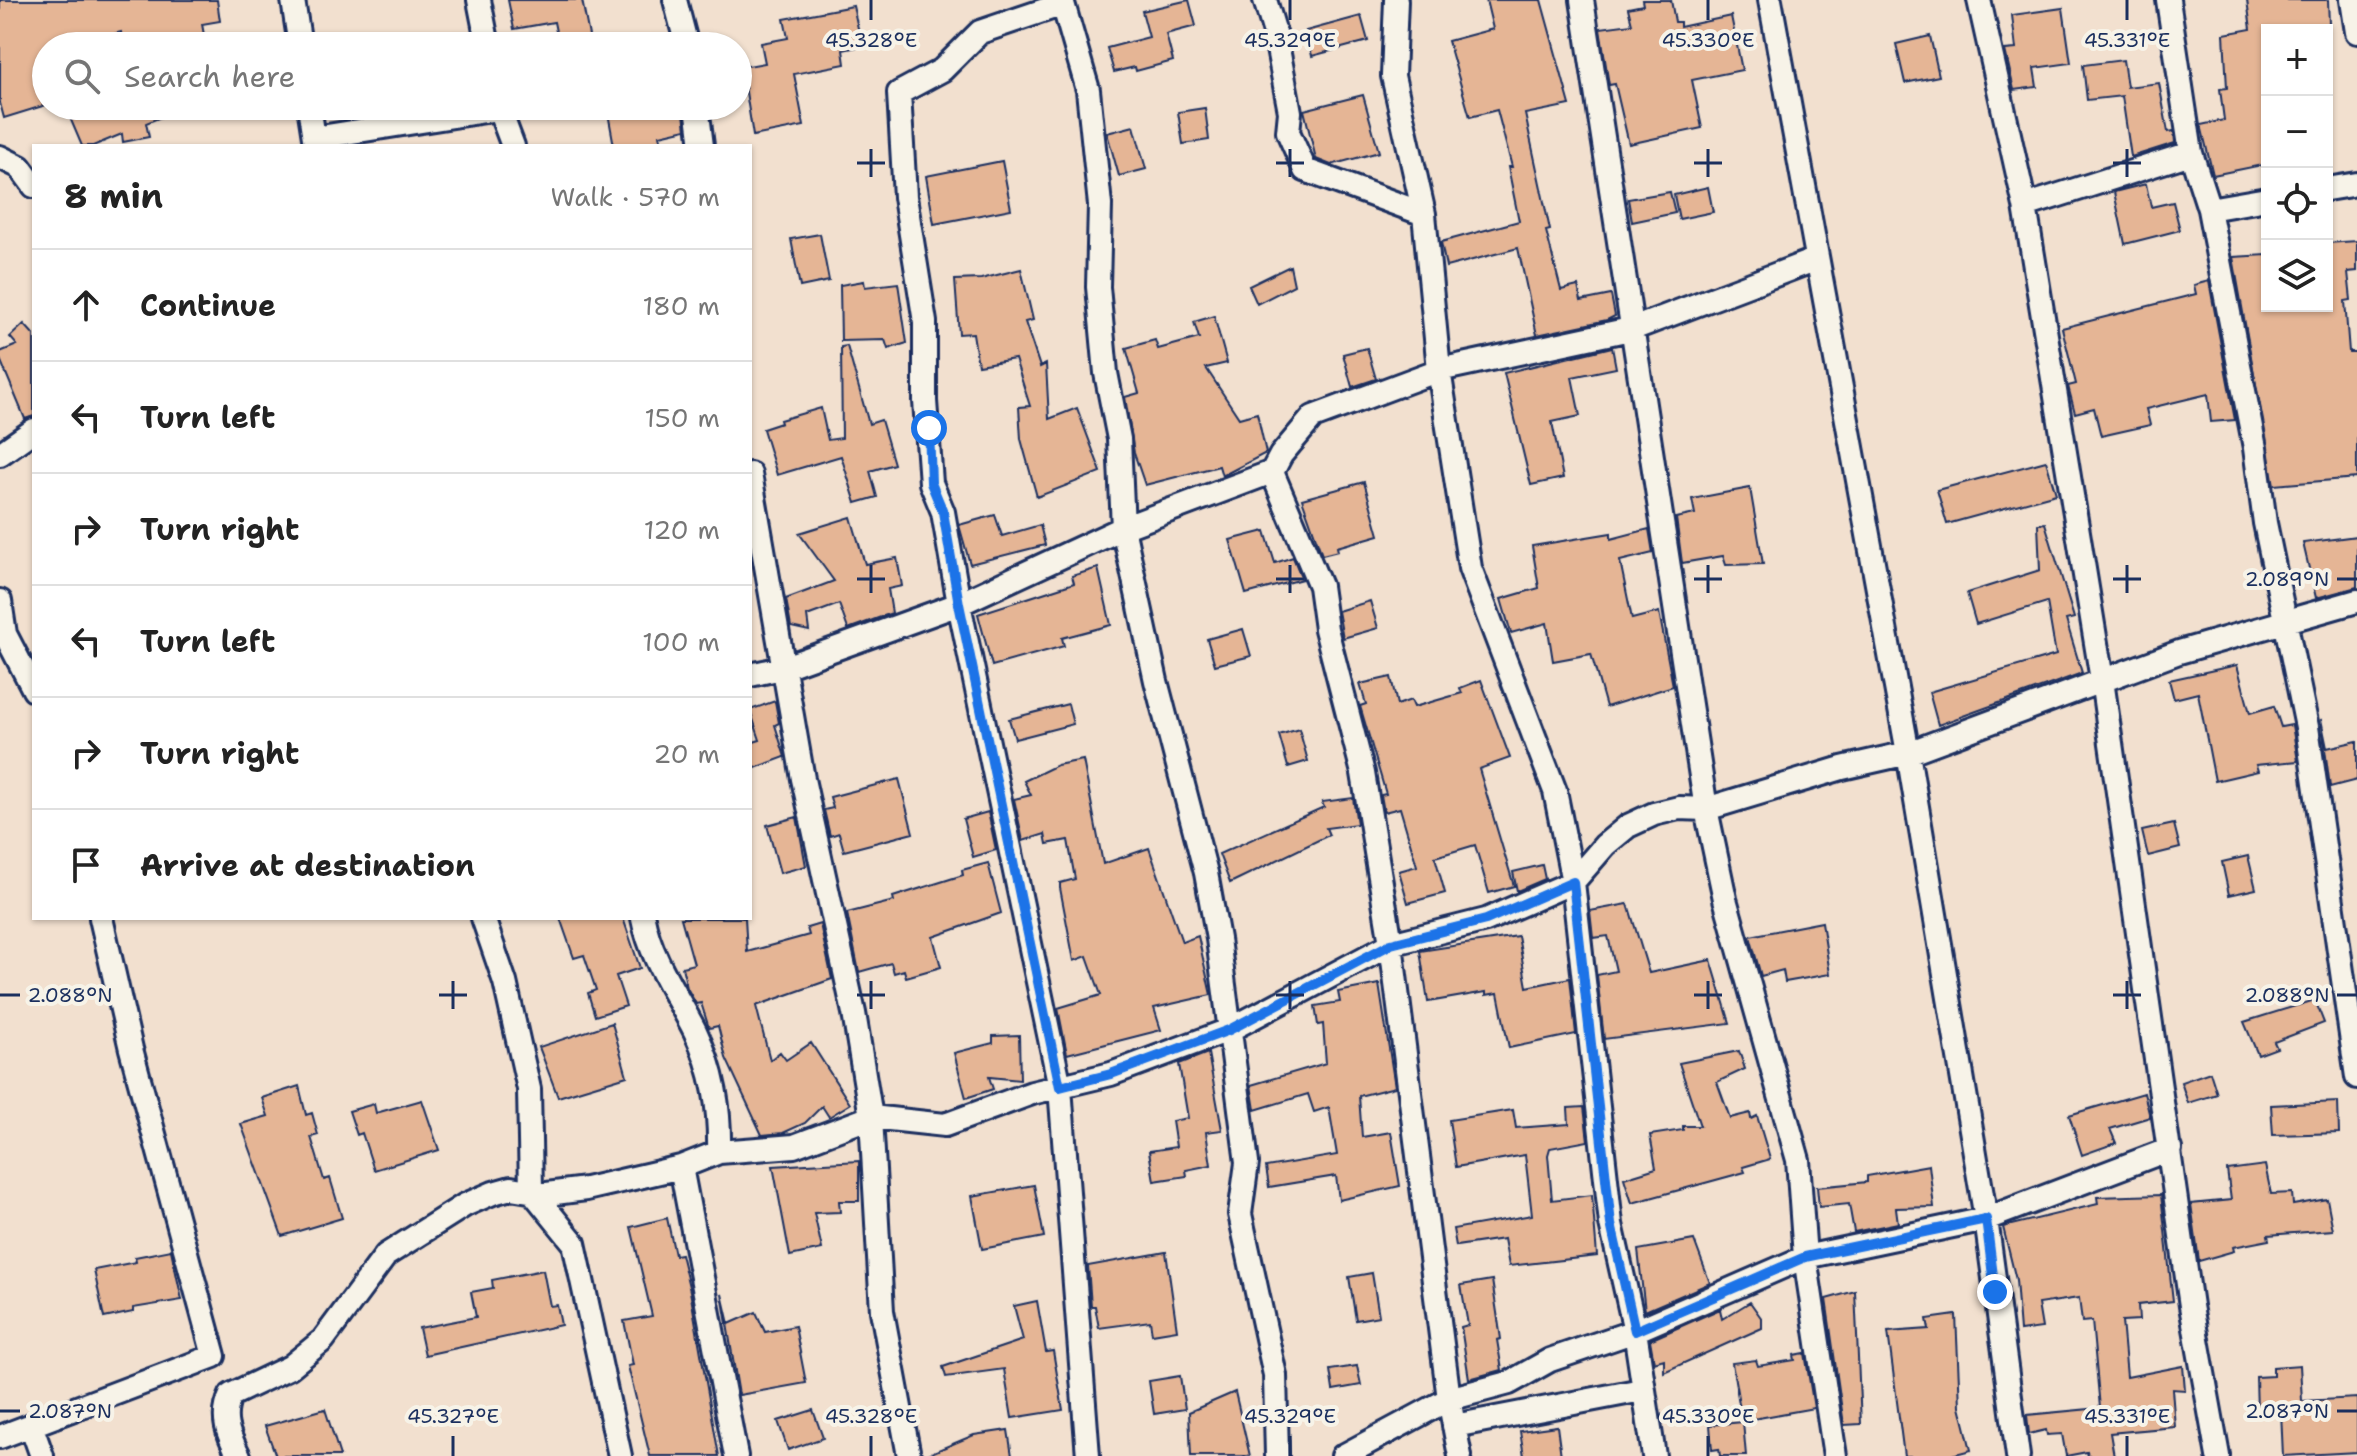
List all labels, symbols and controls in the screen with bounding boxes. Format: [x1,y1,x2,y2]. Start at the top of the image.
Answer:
map controls [2261,24,2333,312]
button: + [2261,24,2333,96]
text: 45.328°E [825,27,917,53]
text: 45.329°E [1244,27,1336,53]
text: 45.330°E [1661,27,1755,53]
text: 45.331°E [2084,27,2170,53]
search box [32,32,752,120]
icon: search [60,54,104,98]
text: Search here [124,56,295,97]
button: − [2261,96,2333,168]
button: locate [2261,168,2333,240]
text: 8 min [64,173,163,219]
text: Walk · 570 m [550,179,720,214]
button: layers [2261,240,2333,312]
icon: ahead [64,283,108,327]
text: Continue [140,285,276,326]
text: 180 m [642,288,720,323]
icon: left [64,395,108,439]
text: Turn left [140,397,275,438]
text: 150 m [644,400,720,435]
route start [911,410,947,446]
icon: right [64,507,108,551]
text: Turn right [140,509,299,550]
text: 120 m [644,512,720,547]
text: 2.089°N [2245,566,2329,592]
icon: left [64,619,108,663]
text: Turn left [140,621,275,662]
text: 100 m [642,624,720,659]
icon: right [64,731,108,775]
text: Turn right [140,733,299,774]
text: 20 m [653,736,720,771]
icon: arrive [64,843,108,887]
text: Arrive at destination [140,845,475,886]
text: 2.088°N [28,982,112,1008]
text: 2.088°N [2245,982,2329,1008]
route end [1977,1274,2013,1310]
text: 2.087°N [28,1398,112,1424]
text: 2.087°N [2245,1398,2329,1424]
text: 45.327°E [407,1403,499,1429]
text: 45.328°E [825,1403,917,1429]
text: 45.329°E [1244,1403,1336,1429]
text: 45.330°E [1661,1403,1755,1429]
text: 45.331°E [2084,1403,2170,1429]

